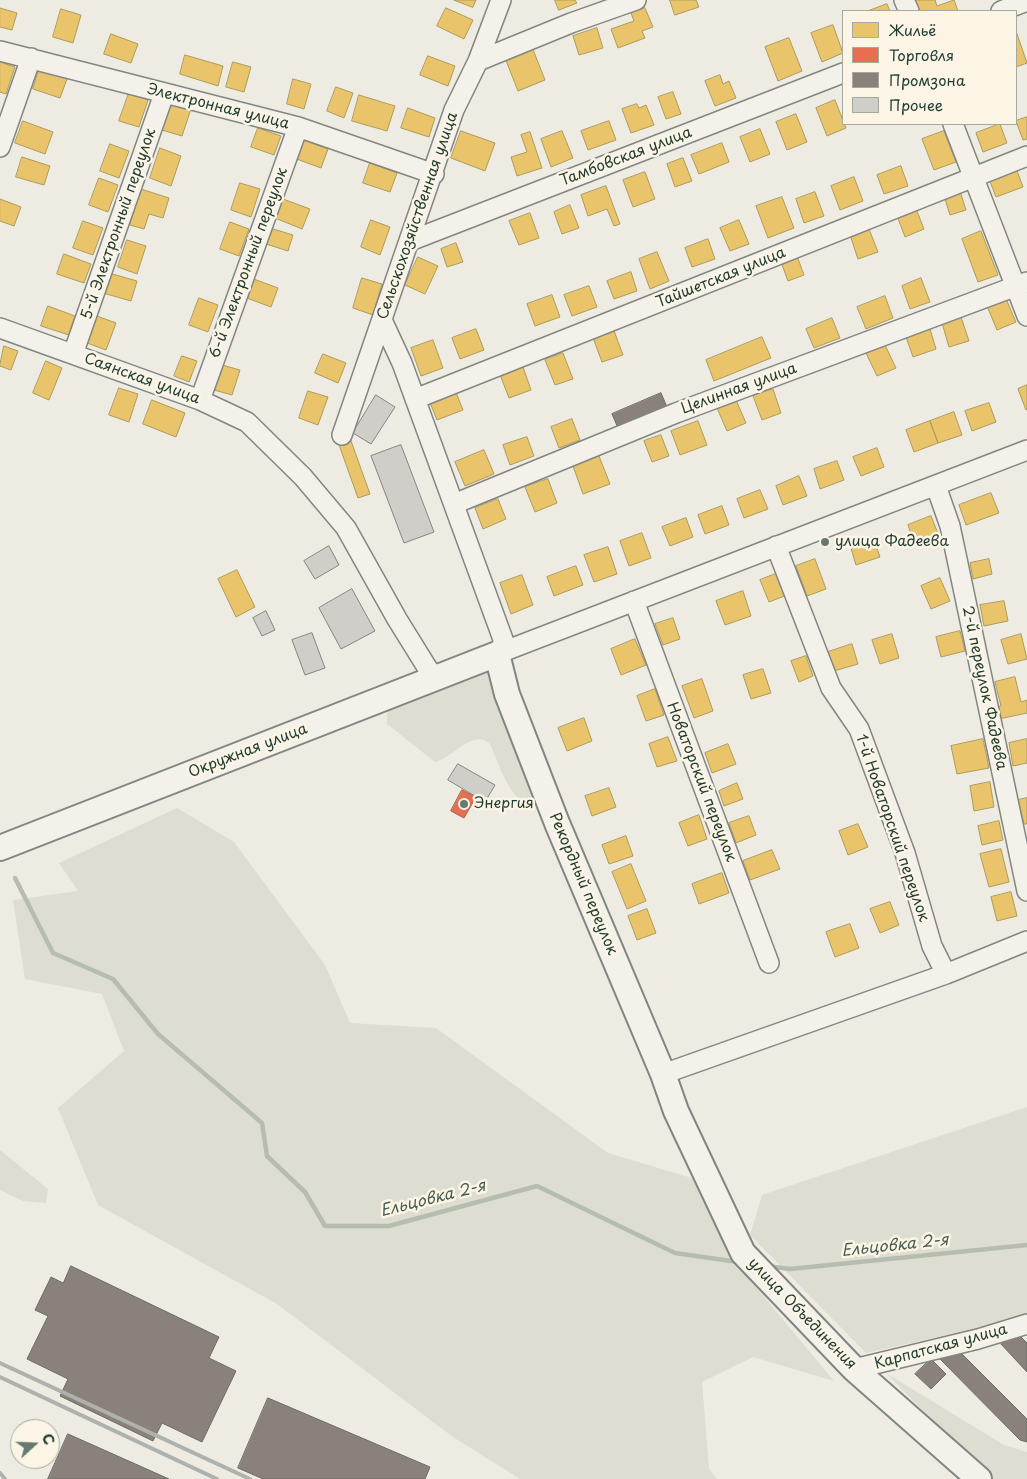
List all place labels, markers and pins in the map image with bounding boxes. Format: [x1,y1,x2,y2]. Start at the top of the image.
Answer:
place label: улица Фадеева [835,533,949,551]
marker: улица Фадеева [819,536,831,548]
place label: Энергия [474,795,534,813]
marker: Энергия [458,798,470,810]

